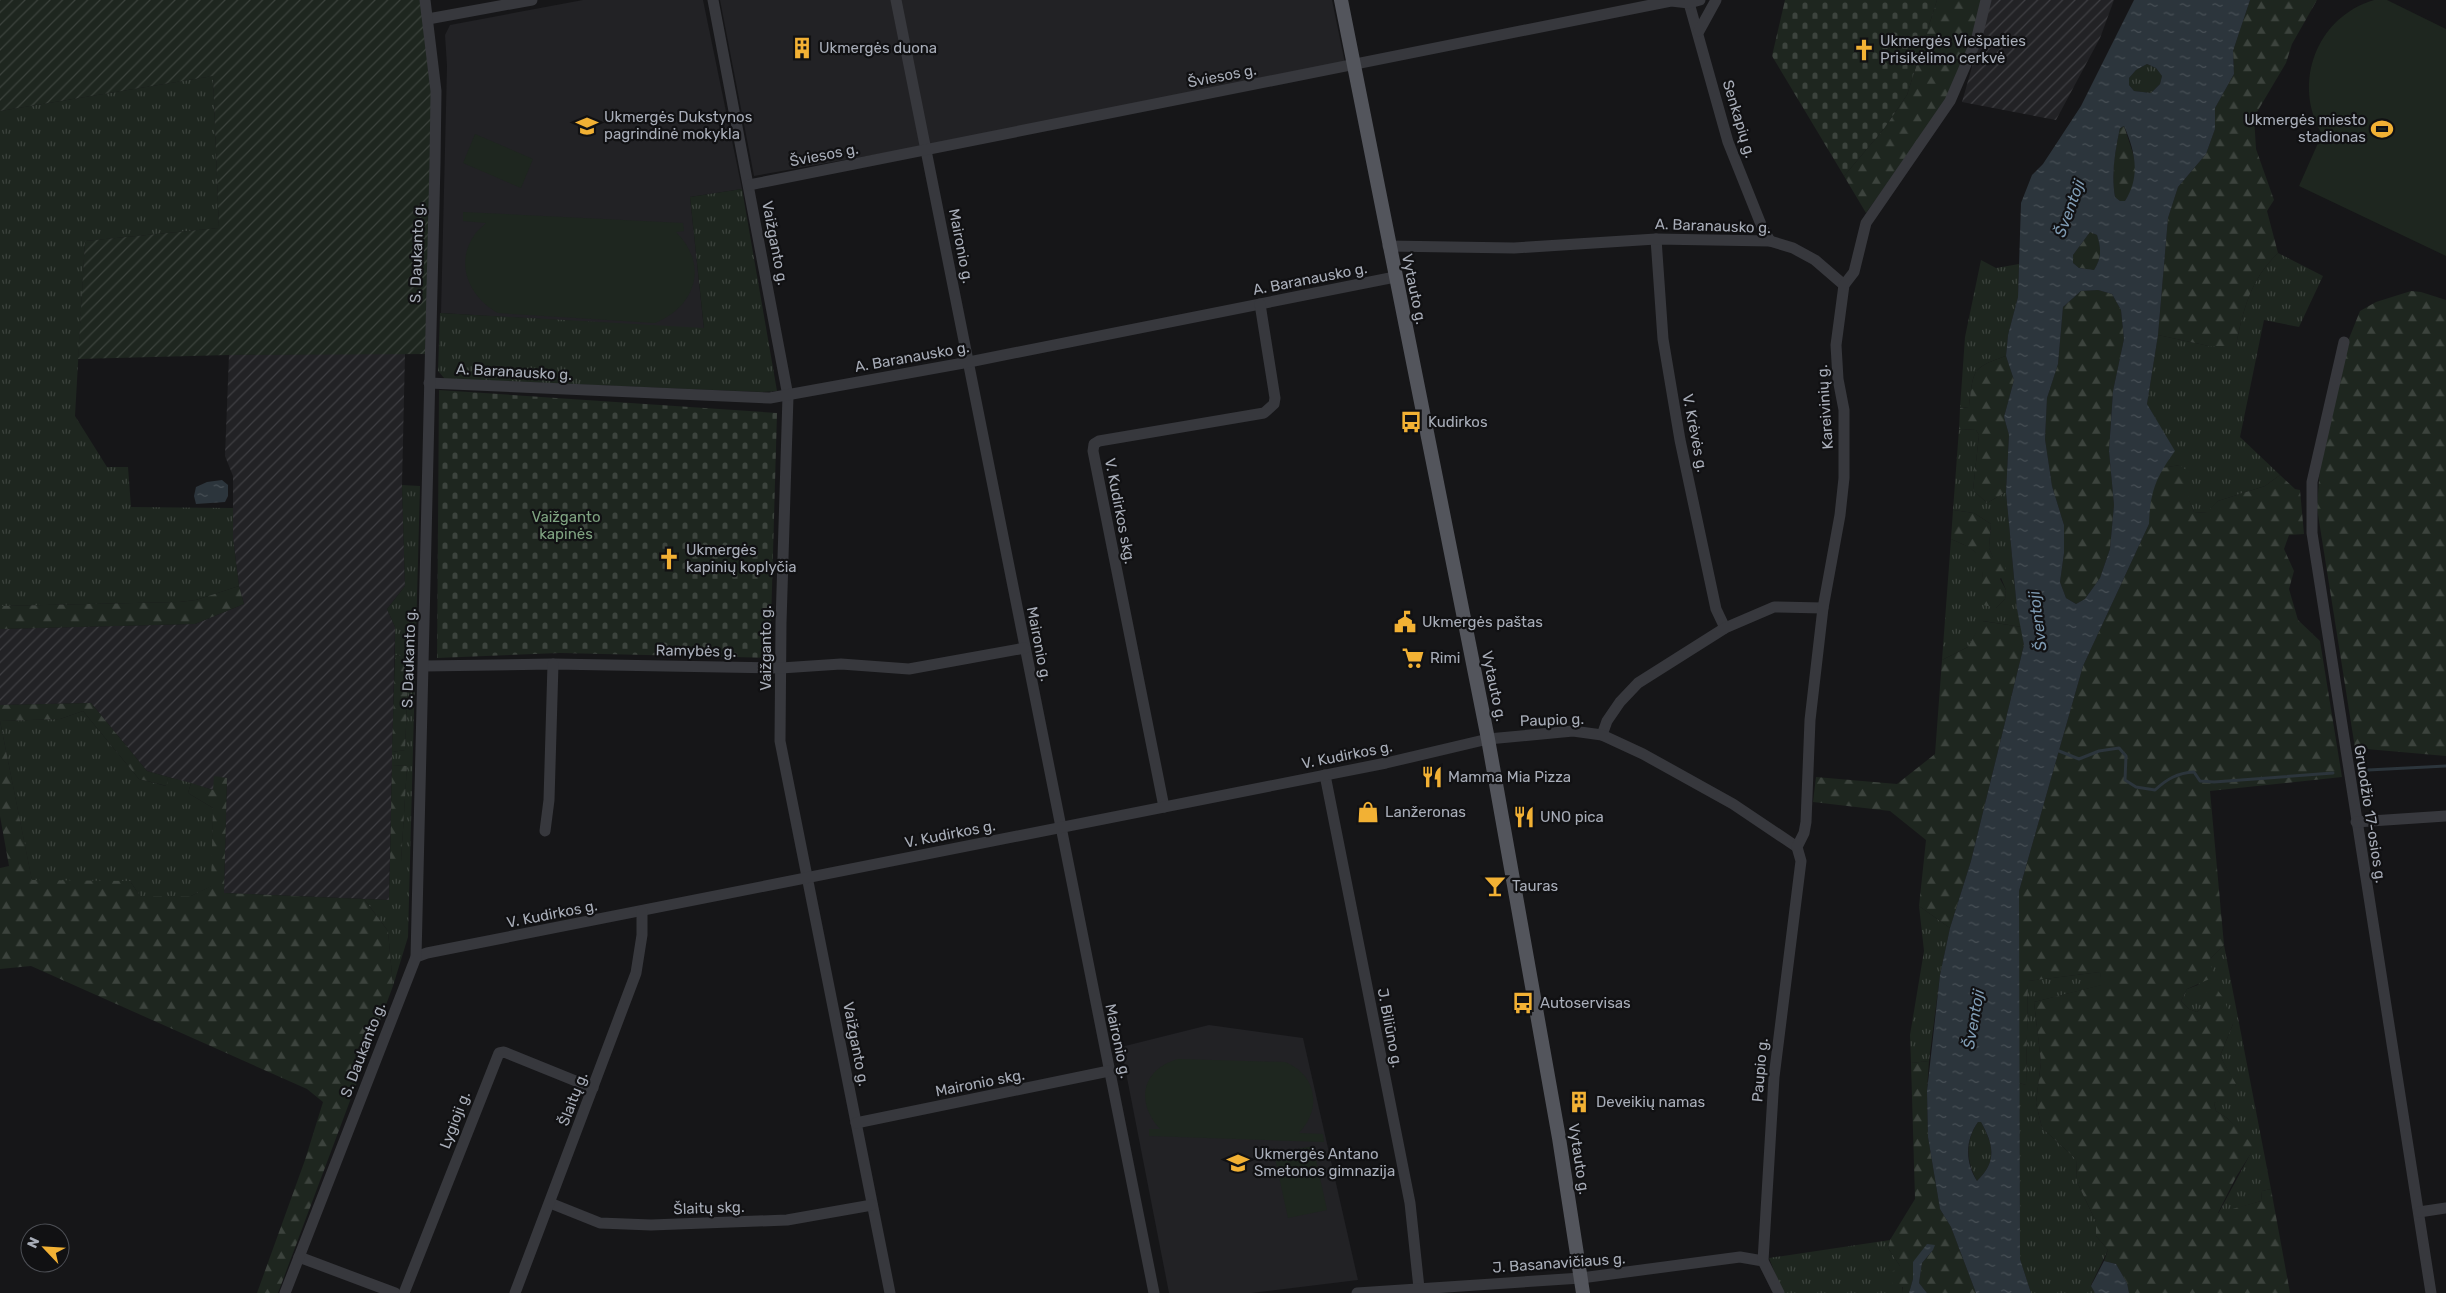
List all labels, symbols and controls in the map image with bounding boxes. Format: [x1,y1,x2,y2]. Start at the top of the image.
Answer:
place label: Ukmergės Viešpaties Prisikėlimo cerkvė [1880,32,2026,67]
building icon: Ukmergės duona [789,35,815,61]
church icon: Ukmergės Viešpaties Prisikėlimo cerkvė [1851,37,1877,63]
place label: Ukmergės duona [819,39,937,57]
street label: Šviesos g. [1186,60,1258,92]
street label: Senkapių g. [1719,78,1759,160]
place label: Ukmergės Dukstynos pagrindinė mokykla [604,108,753,143]
place label: Ukmergės miesto stadionas [2244,111,2366,146]
school or university icon: Ukmergės Dukstynos pagrindinė mokykla [574,113,600,139]
sports icon: Ukmergės miesto stadionas [2369,116,2395,142]
street label: Šviesos g. [788,139,860,171]
water label: Šventoji [2049,175,2089,240]
street label: Vaižganto g. [758,199,792,287]
street label: S. Daukanto g. [406,203,428,303]
street label: Maironio g. [945,207,977,285]
street label: A. Baranausko g. [1655,215,1771,237]
street label: Vytauto g. [1398,252,1430,326]
street label: A. Baranausko g. [1251,259,1369,299]
street label: A. Baranausko g. [853,338,971,376]
street label: A. Baranausko g. [456,360,572,384]
street label: Kareivinių g. [1813,364,1837,450]
street label: V. Krėvės g. [1679,392,1711,474]
bus stop icon: Kudirkos [1398,409,1424,435]
place label: Kudirkos [1428,413,1488,431]
street label: V. Kudirkos skg. [1101,457,1139,565]
park label: Vaižganto kapinės [531,508,601,543]
place label: Ukmergės kapinių koplyčia [686,541,797,576]
church icon: Ukmergės kapinių koplyčia [656,546,682,572]
water label: Šventoji [2023,589,2051,652]
street label: Vaižganto g. [757,605,775,691]
street label: Maironio g. [1023,605,1055,683]
street label: S. Daukanto g. [398,608,420,708]
public building icon: Ukmergės paštas [1392,609,1418,635]
place label: Ukmergės paštas [1422,613,1543,631]
street label: Ramybės g. [655,641,737,661]
supermarket icon: Rimi [1400,645,1426,671]
place label: Rimi [1430,649,1460,667]
street label: Vytauto g. [1478,649,1510,723]
street label: Paupio g. [1520,710,1584,730]
street label: V. Kudirkos g. [1300,737,1394,773]
street label: Gruodžio 17-osios g. [2350,744,2390,884]
restaurant icon: Mamma Mia Pizza [1419,764,1445,790]
place label: Mamma Mia Pizza [1448,768,1571,786]
shop icon: Lanžeronas [1355,799,1381,825]
place label: Lanžeronas [1385,803,1466,821]
restaurant icon: UNO pica [1511,804,1537,830]
place label: UNO pica [1540,808,1604,826]
street label: V. Kudirkos g. [903,816,997,852]
bar icon: Tauras [1482,873,1508,899]
place label: Tauras [1512,877,1558,895]
street label: V. Kudirkos g. [505,896,599,932]
street label: J. Biliūno g. [1373,987,1407,1069]
water label: Šventoji [1958,987,1988,1050]
bus stop icon: Autoservisas [1510,990,1536,1016]
place label: Autoservisas [1540,994,1631,1012]
street label: S. Daukanto g. [337,1000,389,1100]
street label: Vaižganto g. [839,1000,873,1088]
street label: Maironio g. [1101,1002,1135,1080]
street label: Paupio g. [1748,1037,1772,1103]
street label: Maironio skg. [934,1066,1026,1100]
street label: Šlaitų g. [555,1070,591,1128]
street label: Lygioji g. [436,1089,474,1151]
building icon: Deveikių namas [1566,1089,1592,1115]
place label: Deveikių namas [1596,1093,1706,1111]
street label: Vytauto g. [1564,1122,1594,1196]
place label: Ukmergės Antano Smetonos gimnazija [1254,1145,1395,1180]
school or university icon: Ukmergės Antano Smetonos gimnazija [1225,1150,1251,1176]
street label: Šlaitų skg. [673,1198,745,1218]
north arrow [20,1223,70,1273]
text: N [24,1235,44,1251]
street label: J. Basanavičiaus g. [1492,1249,1626,1277]

